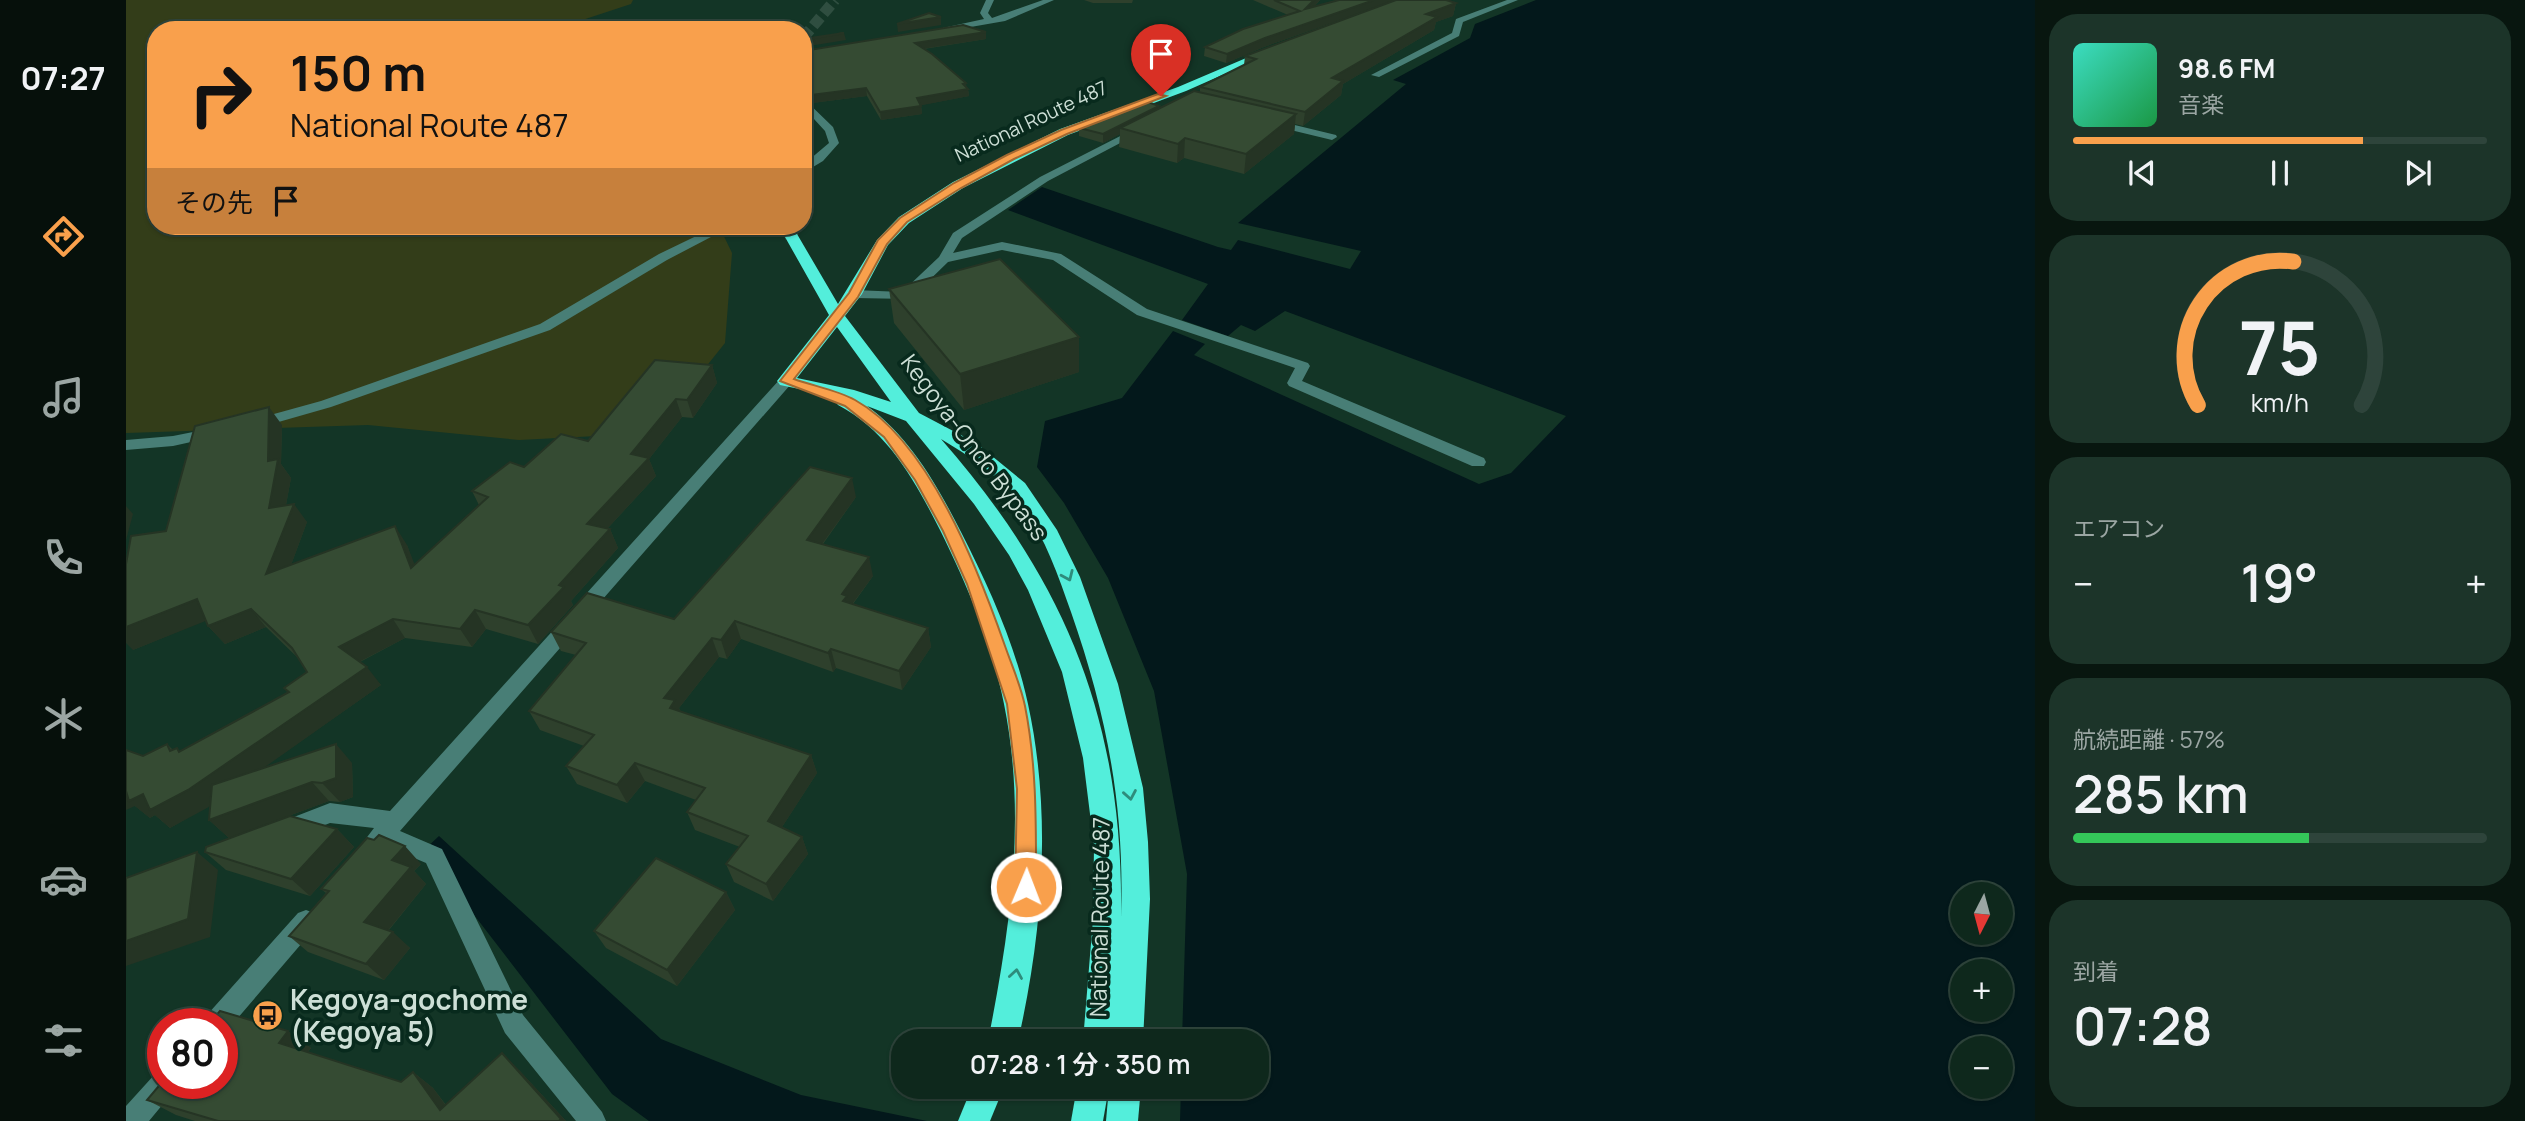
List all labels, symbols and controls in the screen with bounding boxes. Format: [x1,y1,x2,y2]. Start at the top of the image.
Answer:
pin [1131,24,1191,96]
icon: arrive [1142,35,1180,73]
text: 150 m [290,39,426,106]
icon: right [175,49,266,140]
text: 98.6 FM [2178,50,2275,86]
text: 07:27 [20,56,106,100]
street label: National Route 487 [951,74,1111,168]
text: 音楽 [2178,88,2224,120]
text: National Route 487 [290,103,568,147]
icon: previous [2123,154,2161,192]
icon: pause [2261,154,2299,192]
icon: next [2399,154,2437,192]
icon: arrive [267,182,305,220]
text: その先 [175,184,253,220]
icon: directions [39,212,88,261]
text: 75 [2239,298,2321,398]
street label: Kegoya-Ondo Bypass [894,347,1056,547]
icon: music [39,373,88,422]
text: km/h [2251,385,2309,420]
text: エアコン [2073,512,2165,544]
icon: phone [39,533,88,582]
text: 19° [2240,547,2318,618]
text: − [2073,557,2094,609]
text: + [2465,557,2487,609]
one-way arrow [1060,569,1074,582]
icon: climate [39,694,88,743]
text: 航続距離 · 57% [2073,723,2225,755]
text: 285 km [2073,758,2249,829]
one-way arrow [1122,789,1137,801]
street label: National Route 487 [1081,817,1117,1017]
position arrow [989,850,1063,924]
icon: car [39,855,88,904]
north arrow [1950,882,2012,945]
map controls [1950,882,2013,1099]
text: 到着 [2073,955,2119,987]
button: + [1950,959,2013,1022]
one-way arrow [1008,968,1023,980]
place label: Kegoya-gochome (Kegoya 5) [290,980,528,1050]
text: 07:28 [2073,990,2212,1061]
bus stop icon: Kegoya-gochome (Kegoya 5) [250,998,284,1032]
speed limit sign: 80 [147,1008,238,1099]
icon: filters [39,1016,88,1065]
button: − [1950,1036,2013,1099]
text: 07:28 · 1 分 · 350 m [970,1046,1190,1082]

